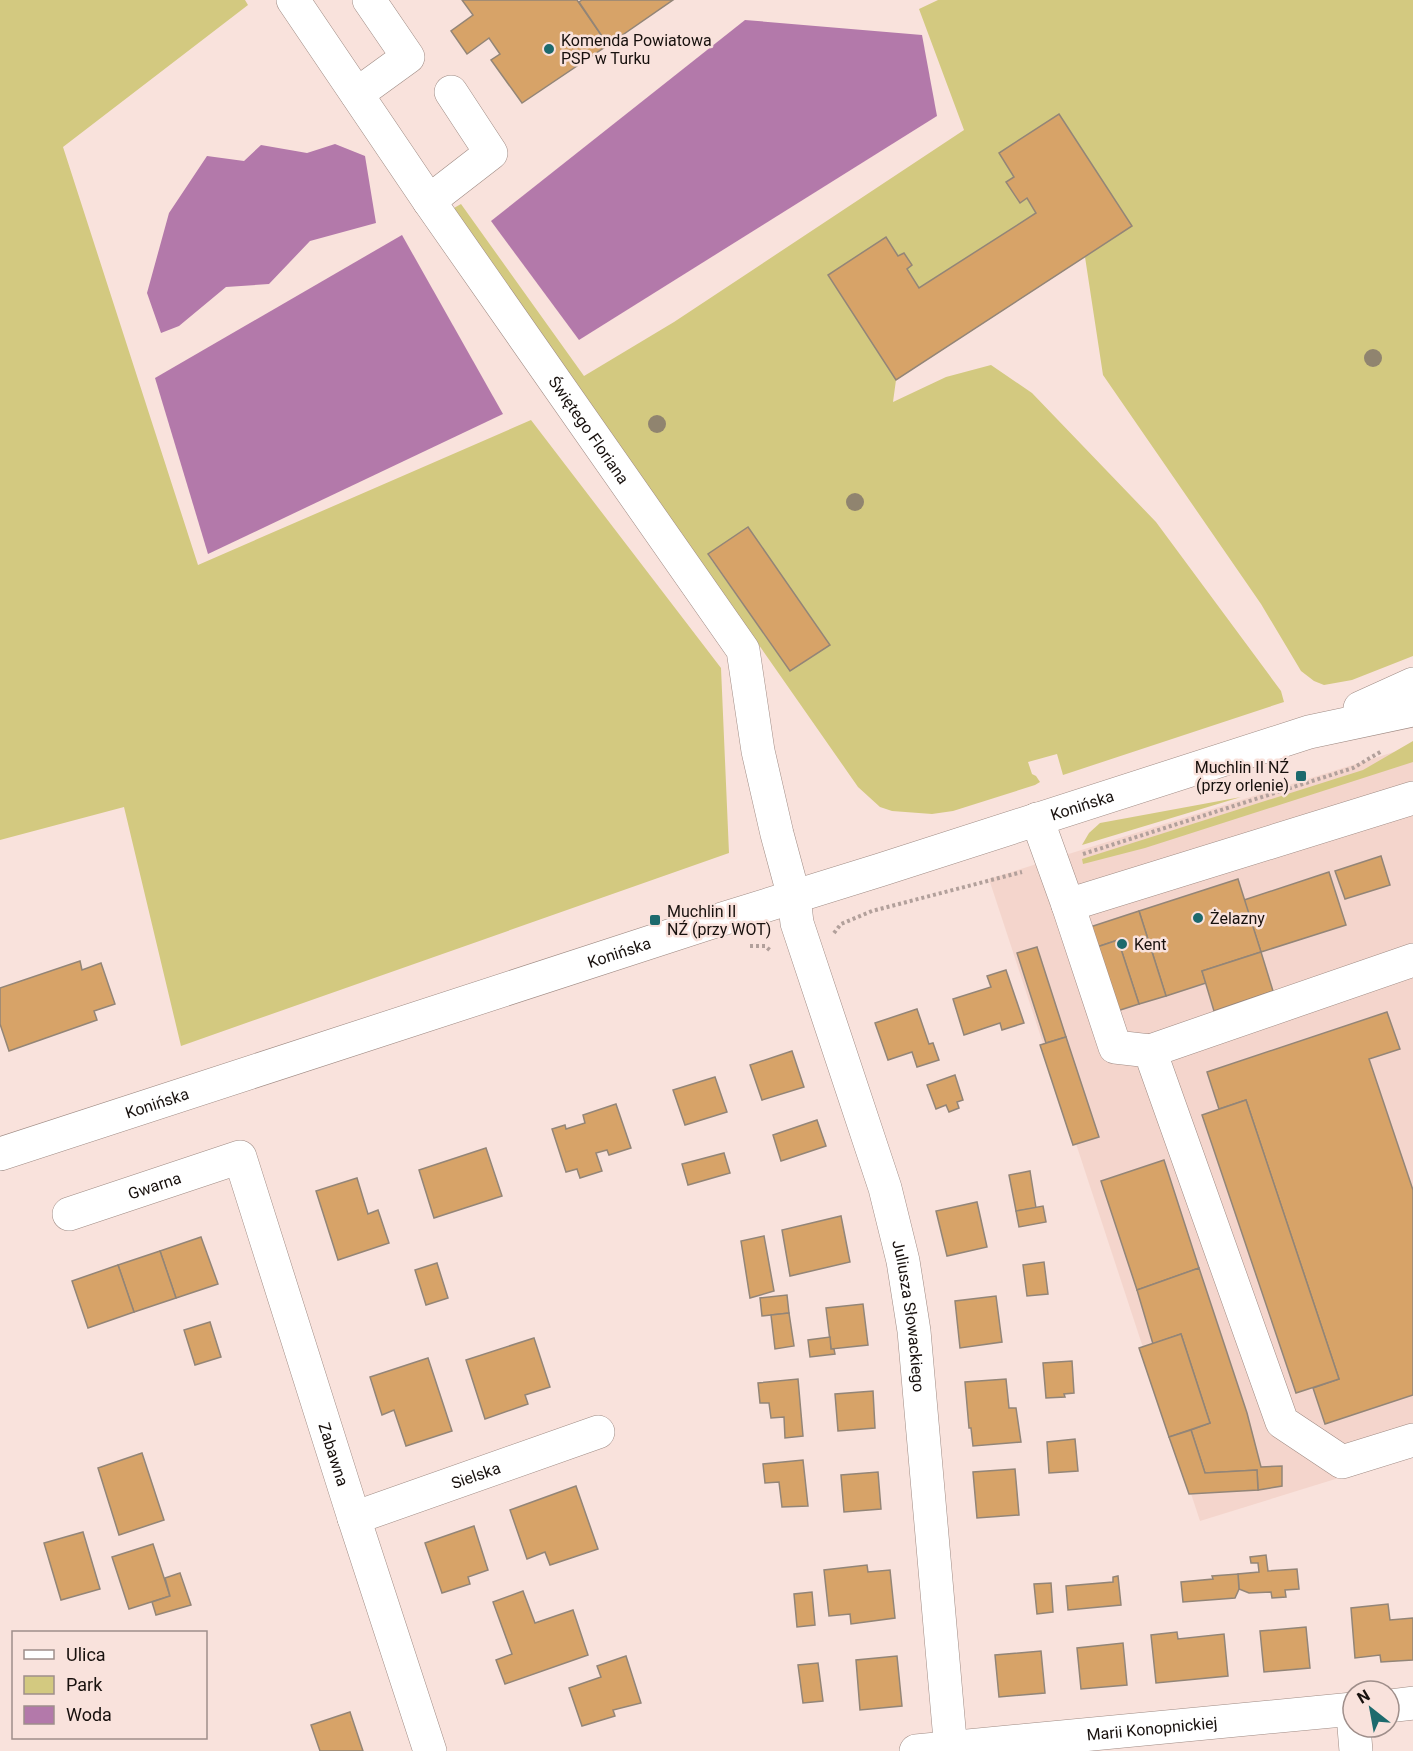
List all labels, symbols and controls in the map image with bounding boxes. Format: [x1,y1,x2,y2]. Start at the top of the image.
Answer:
place label: Komenda Powiatowa PSP w Turku [561,31,712,68]
marker: Komenda Powiatowa PSP w Turku [542,42,556,56]
street label: Świętego Floriana [545,372,633,487]
place label: Muchlin II NŹ (przy orlenie) [1195,758,1289,795]
marker: Muchlin II NŹ (przy orlenie) [1294,769,1308,783]
street label: Konińska [1048,786,1116,824]
place label: Muchlin II NŹ (przy WOT) [667,902,771,939]
place label: Żelazny [1210,909,1265,928]
marker: Żelazny [1191,911,1205,925]
marker: Muchlin II NŹ (przy WOT) [648,913,662,927]
street label: Konińska [585,933,653,972]
place label: Kent [1134,935,1166,954]
marker: Kent [1115,937,1129,951]
street label: Konińska [123,1084,191,1122]
street label: Gwarna [125,1168,183,1203]
street label: Juliusza Słowackiego [889,1238,929,1393]
street label: Zabawna [315,1420,353,1488]
street label: Sielska [449,1458,503,1493]
legend [12,1631,207,1739]
text: Ulica [66,1644,106,1665]
text: Park [66,1674,103,1695]
north arrow [1341,1679,1401,1739]
text: N [1354,1686,1373,1708]
text: Woda [66,1704,112,1725]
street label: Marii Konopnickiej [1086,1713,1218,1744]

